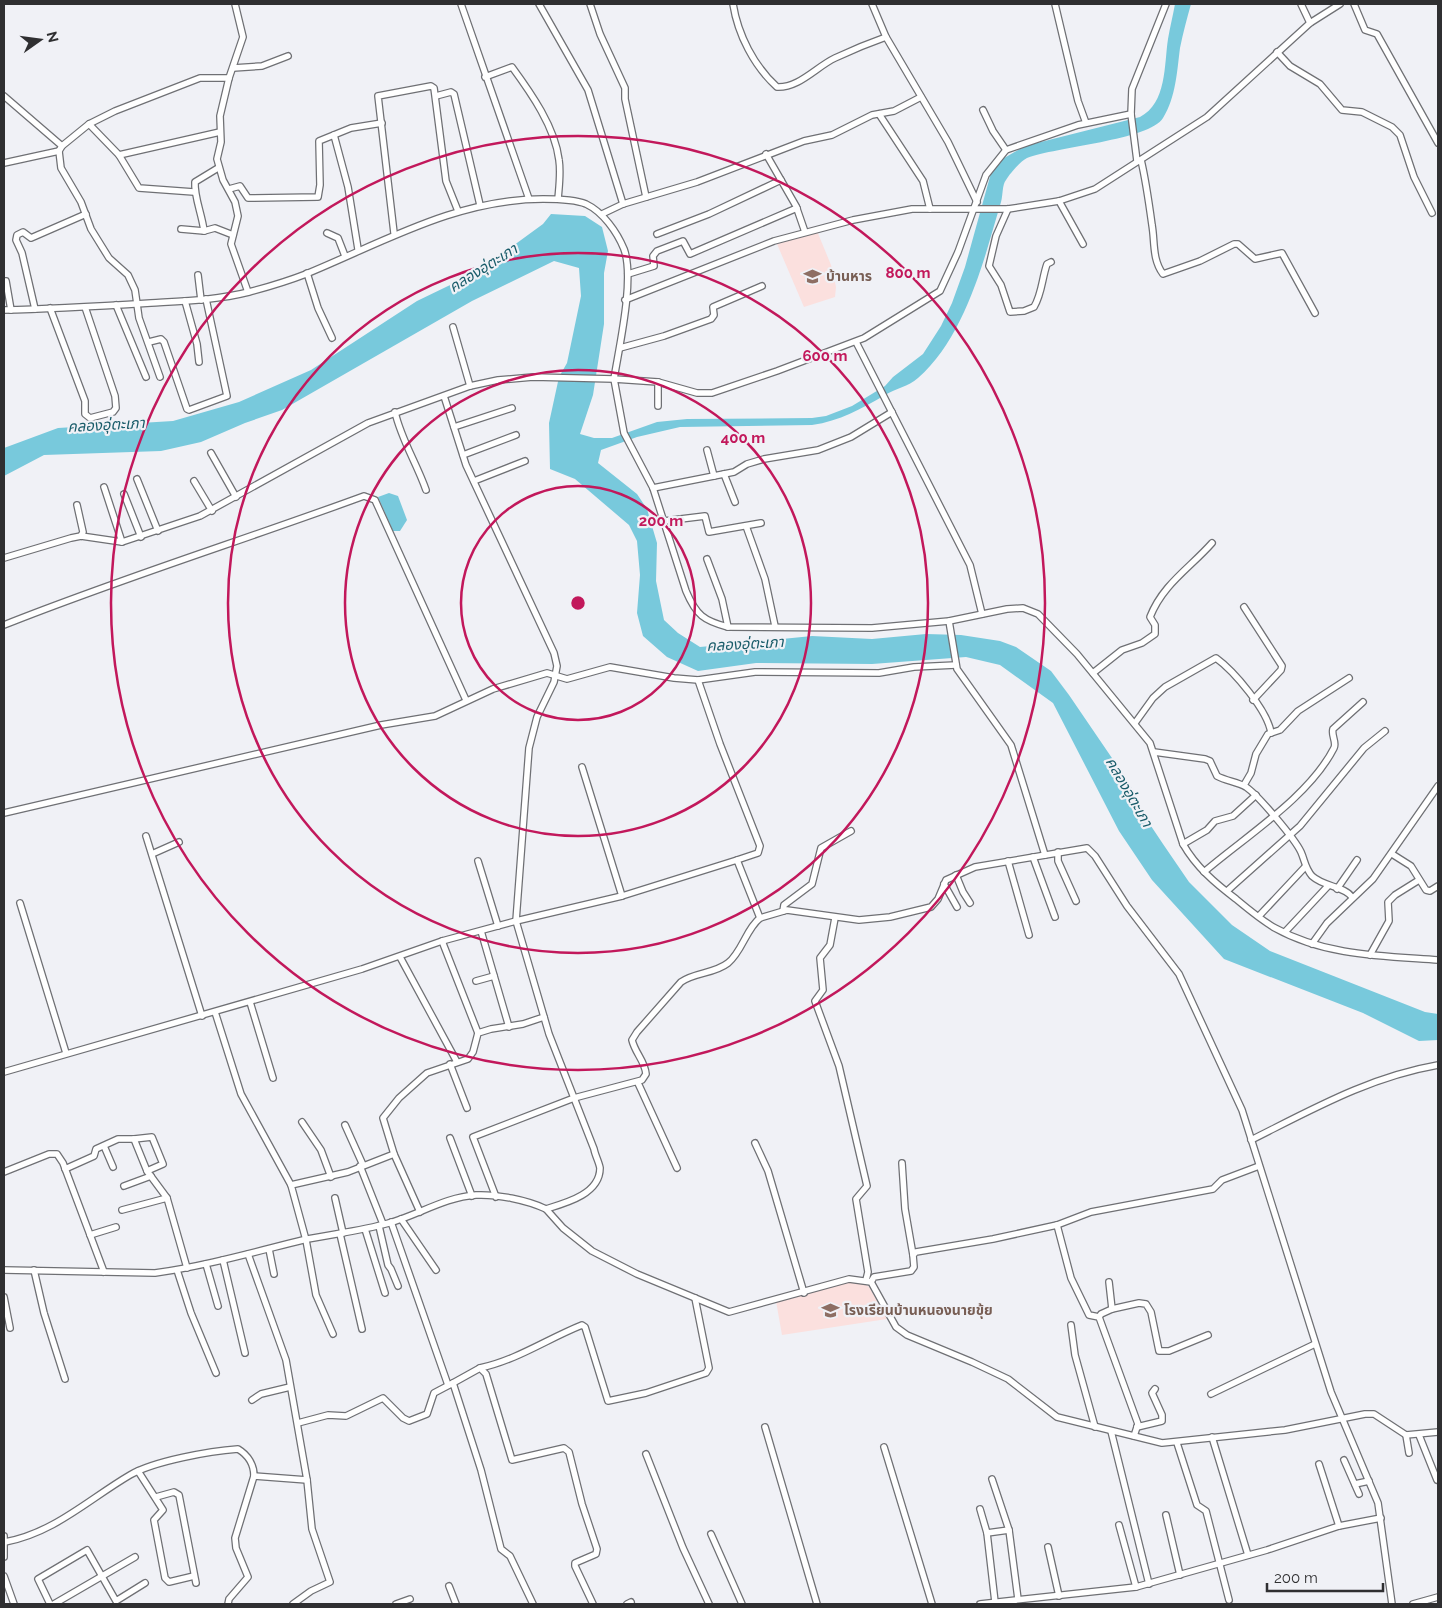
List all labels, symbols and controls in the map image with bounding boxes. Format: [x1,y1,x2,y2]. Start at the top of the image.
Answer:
north arrow [15,15,65,65]
text: N [44,30,62,44]
water label: คลองอุ่ตะเภา [445,239,521,296]
text: 800 m [885,264,931,282]
school or university icon: บ้านหาร [802,266,822,286]
place label: บ้านหาร [826,268,872,284]
text: 600 m [802,347,848,365]
water label: คลองอุ่ตะเภา [67,414,146,436]
text: 400 m [721,429,765,447]
text: 200 m [639,512,683,530]
centre of rings [569,594,587,612]
water label: คลองอุ่ตะเภา [706,633,785,655]
water label: คลองอุ่ตะเภา [1102,754,1157,831]
school or university icon: โรงเรียนบ้านหนองนายขุ้ย [820,1300,840,1320]
place label: โรงเรียนบ้านหนองนายขุ้ย [844,1302,993,1319]
scale bar [1267,1560,1383,1592]
text: 200 m [1274,1569,1318,1587]

